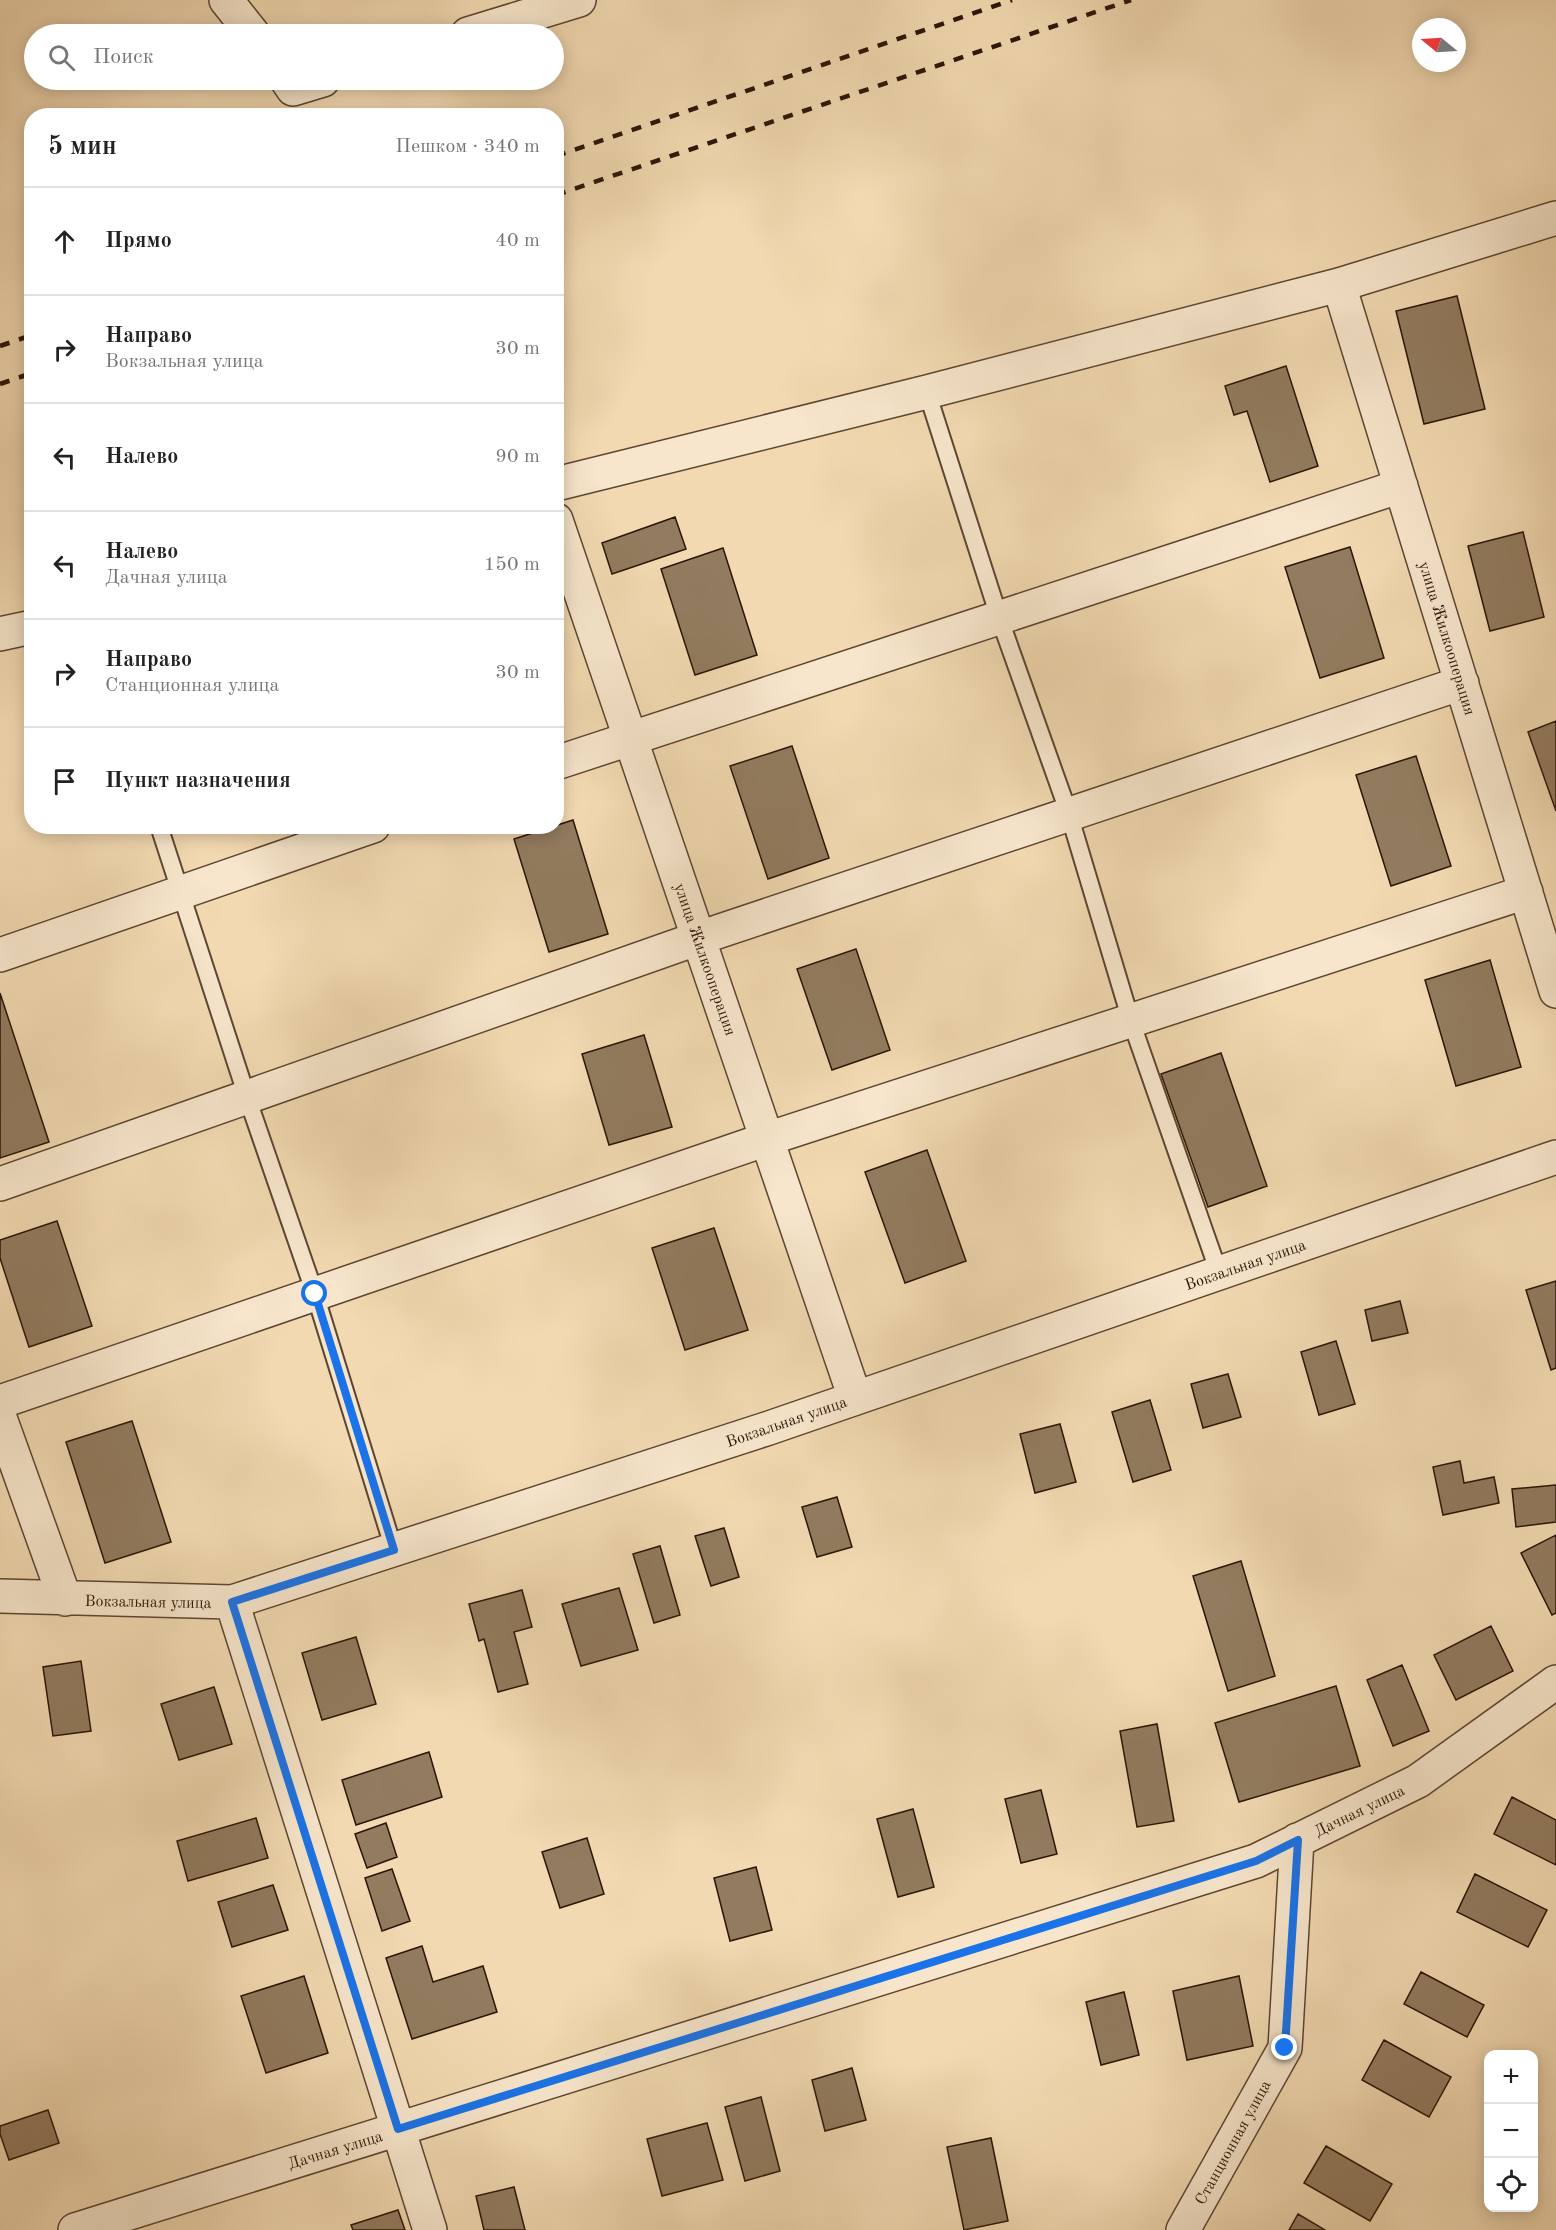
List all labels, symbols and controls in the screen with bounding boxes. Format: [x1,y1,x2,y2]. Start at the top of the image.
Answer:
north arrow [1412,18,1466,72]
search box [24,24,564,90]
icon: search [45,41,78,74]
text: Поиск [93,46,154,68]
text: 5 мин [48,134,117,160]
text: Пешком · 340 m [395,137,540,157]
icon: ahead [48,225,81,258]
text: Прямо [105,230,172,252]
text: 40 m [495,231,540,251]
text: Направо [105,325,192,347]
icon: right [48,333,81,366]
text: 30 m [495,339,540,359]
text: Вокзальная улица [105,352,264,372]
icon: left [48,441,81,474]
text: Налево [105,446,178,468]
text: 90 m [495,447,540,467]
text: Налево [105,541,178,563]
icon: left [48,549,81,582]
text: 150 m [484,555,540,575]
street label: улица Жилкооперация [1415,560,1477,717]
text: Дачная улица [105,568,228,588]
text: Направо [105,649,192,671]
icon: right [48,657,81,690]
text: 30 m [495,663,540,683]
text: Станционная улица [105,676,279,696]
icon: arrive [48,765,81,798]
text: Пункт назначения [105,770,291,792]
street label: улица Жилкооперация [670,881,738,1038]
street label: Вокзальная улица [1183,1238,1308,1294]
route start [301,1280,327,1306]
street label: Вокзальная улица [724,1395,849,1451]
street label: Вокзальная улица [84,1594,212,1612]
street label: Дачная улица [1312,1783,1408,1841]
route end [1271,2034,1297,2060]
map controls [1484,2050,1538,2212]
button: + [1484,2050,1538,2104]
street label: Станционная улица [1193,2078,1275,2208]
button: − [1484,2104,1538,2158]
street label: Дачная улица [286,2129,385,2173]
button: locate [1484,2158,1538,2212]

